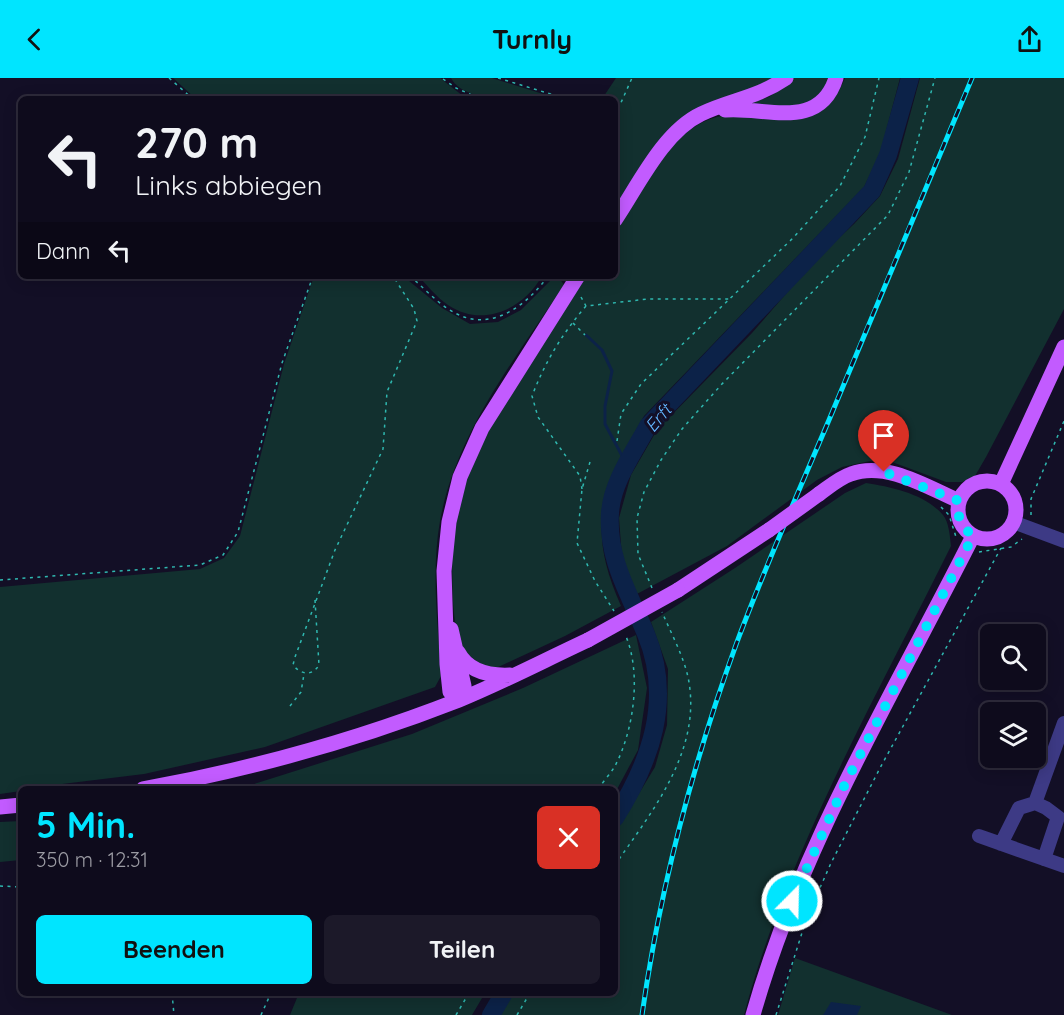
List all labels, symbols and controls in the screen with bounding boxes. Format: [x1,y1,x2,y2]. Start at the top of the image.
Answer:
text: Turnly [492,22,572,56]
icon: back [18,23,51,56]
icon: share [1013,23,1046,56]
text: 270 m [135,116,258,169]
icon: left [36,120,114,198]
text: Links abbiegen [135,168,322,202]
icon: left [103,234,136,267]
text: Dann [36,237,91,265]
water label: Erft [640,398,678,437]
pin [858,410,909,472]
icon: arrive [867,419,900,452]
map controls [980,624,1046,768]
button: search [980,624,1046,690]
button: layers [980,702,1046,768]
text: 5 Min. [36,802,135,847]
button: close [537,806,600,869]
text: 350 m · 12:31 [36,847,148,872]
position arrow [760,869,824,933]
button: Beenden [36,915,312,984]
button: Teilen [324,915,600,984]

